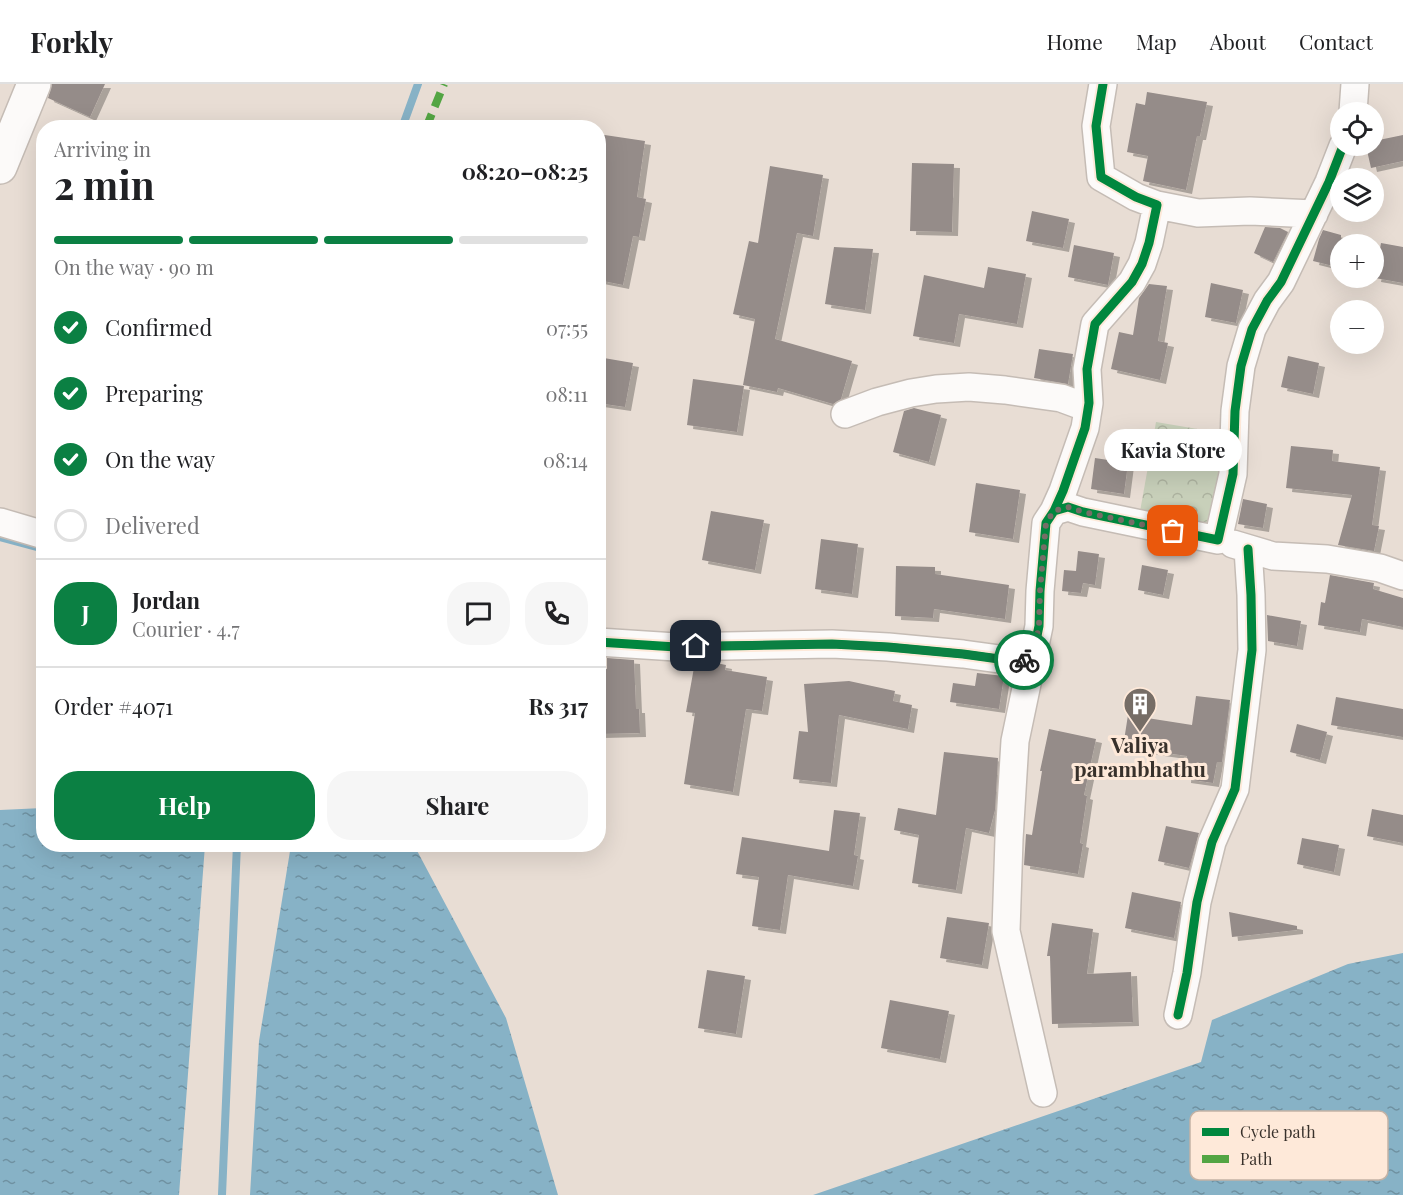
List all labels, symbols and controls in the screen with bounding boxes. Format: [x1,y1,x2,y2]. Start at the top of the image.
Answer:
text: Forkly [30,23,113,60]
text: Home [1047,27,1103,55]
text: Map [1136,27,1177,55]
text: About [1210,27,1266,55]
text: Contact [1299,27,1373,55]
map controls [1330,102,1384,354]
button: locate [1330,102,1384,156]
text: Arriving in [54,135,151,162]
text: 08:20–08:25 [462,156,588,186]
text: 2 min [54,158,155,210]
button: layers [1330,168,1384,222]
button: + [1330,234,1384,288]
text: On the way · 90 m [54,253,214,280]
button: − [1330,300,1384,354]
icon: check [54,311,87,344]
text: Confirmed [105,312,212,342]
text: 07:55 [546,314,588,341]
icon: check [54,377,87,410]
text: Preparing [105,378,203,408]
text: 08:11 [545,380,588,407]
callout: Kavia Store [1104,429,1242,471]
text: Kavia Store [1121,436,1225,463]
icon: check [54,443,87,476]
text: On the way [105,444,215,474]
text: 08:14 [543,446,588,473]
pin [1147,505,1198,556]
text: Delivered [105,510,200,540]
icon: bag [1156,514,1189,547]
button: chat [447,582,510,645]
button: phone [525,582,588,645]
text: Jordan [132,585,200,615]
text: J [81,598,90,628]
text: Courier · 4.7 [132,615,240,642]
pin [670,620,721,671]
icon: home [679,629,712,662]
courier [994,630,1054,690]
icon: bike [1008,644,1041,677]
building icon: Valiya parambhathu [1122,686,1158,733]
text: Order #4071 [54,691,173,721]
text: Rs 317 [528,691,588,721]
place label: Valiya parambhathu [1074,730,1206,782]
button: Help [54,771,315,840]
button: Share [327,771,588,840]
legend [1190,1111,1388,1180]
text: Cycle path [1240,1121,1316,1142]
text: Path [1240,1148,1273,1169]

